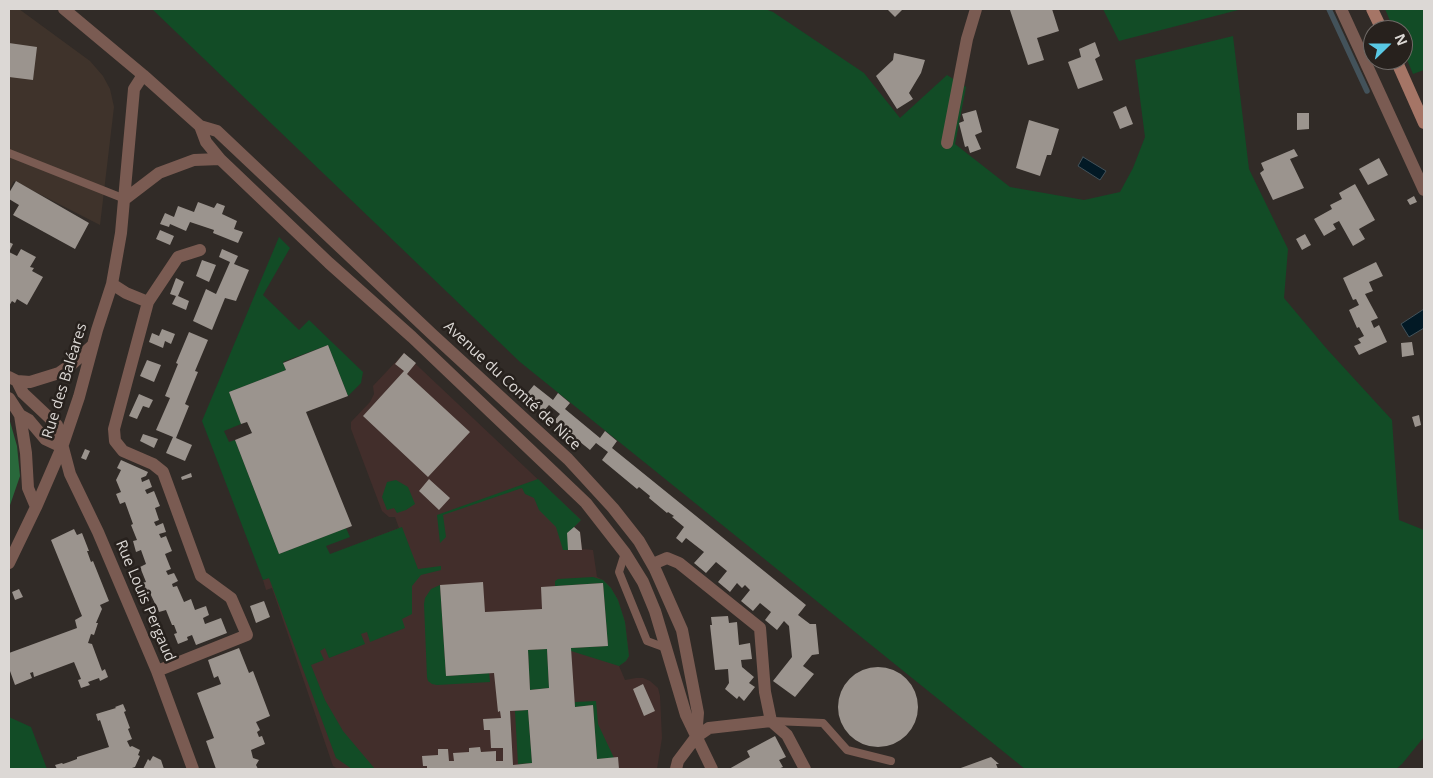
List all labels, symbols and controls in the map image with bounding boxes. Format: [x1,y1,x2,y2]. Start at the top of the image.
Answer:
north arrow [1363,20,1413,70]
text: N [1390,31,1412,48]
street label: Avenue du Comté de Nice [440,318,584,454]
street label: Rue des Baléares [39,321,91,441]
street label: Rue Louis Pergaud [111,538,179,664]

